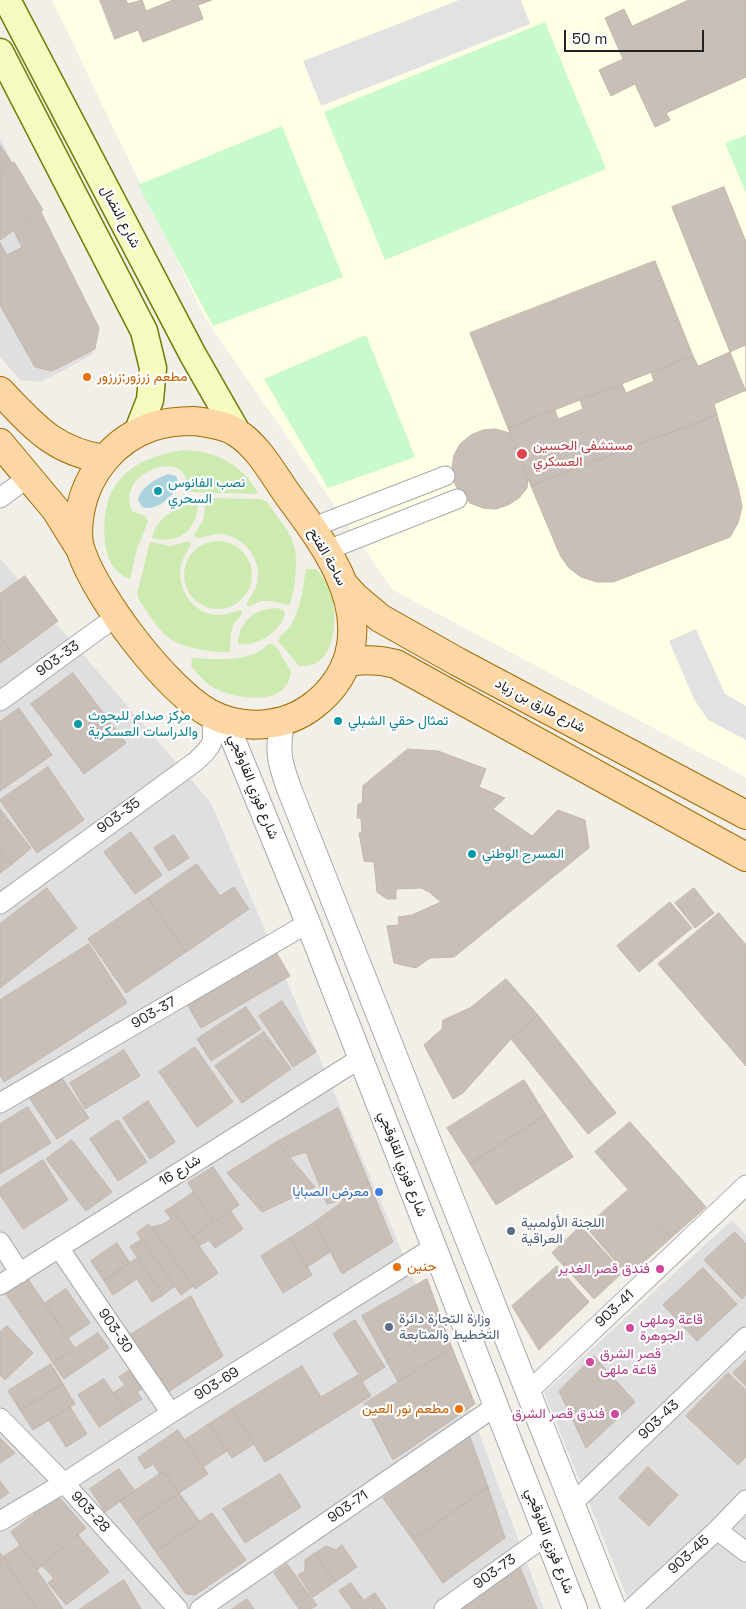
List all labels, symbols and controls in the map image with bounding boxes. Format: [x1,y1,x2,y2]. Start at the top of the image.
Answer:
scale bar [566,20,706,52]
text: 50 m [572,29,607,48]
street label: شارع النضال [97,183,143,251]
place label: مطعم زرزور;زرزور [97,369,187,385]
marker: مطعم زرزور;زرزور [81,371,93,383]
place label: مستشفى الحسين العسكري [533,438,633,471]
marker: مستشفى الحسين العسكري [515,447,529,461]
place label: نصب الفانوس السحري [168,475,245,508]
marker: نصب الفانوس السحري [152,485,164,497]
street label: ساحة الفتح [304,525,350,589]
street label: 903-33 [33,638,83,680]
street label: شارع طارق بن زياد [492,675,588,737]
place label: مركز صدام للبحوث والدراسات العسكرية [88,708,198,740]
place label: تمثال حقي الشبلي [348,713,448,729]
marker: تمثال حقي الشبلي [332,715,344,727]
marker: مركز صدام للبحوث والدراسات العسكرية [72,718,84,730]
street label: شارع فوزي القاوقجي [224,732,282,842]
street label: 903-35 [94,795,144,837]
place label: المسرح الوطني [482,846,564,862]
marker: المسرح الوطني [466,848,478,860]
street label: 903-37 [129,994,179,1032]
street label: شارع فوزي القاوقجي [374,1109,430,1219]
street label: شارع 16 [156,1152,204,1190]
place label: معرض الصبايا [292,1184,369,1200]
marker: معرض الصبايا [373,1186,385,1198]
place label: اللجنة الأولمبية العراقية [521,1215,605,1248]
marker: اللجنة الأولمبية العراقية [505,1225,517,1237]
place label: حنين [407,1259,437,1275]
marker: حنين [391,1261,403,1273]
place label: فندق قصر الغدير [558,1261,650,1277]
marker: فندق قصر الغدير [654,1263,666,1275]
street label: 903-41 [592,1287,638,1331]
street label: 903-30 [94,1306,136,1356]
place label: وزارة التجارة دائرة التخطيط والمتابعة [399,1311,500,1344]
place label: قاعة وملهى الجوهرة [640,1312,703,1344]
marker: وزارة التجارة دائرة التخطيط والمتابعة [383,1321,395,1333]
marker: قاعة وملهى الجوهرة [624,1322,636,1334]
place label: قصر الشرق قاعة ملهى [600,1346,661,1378]
marker: قصر الشرق قاعة ملهى [584,1356,596,1368]
street label: 903-69 [192,1364,242,1404]
street label: 903-43 [635,1397,683,1443]
place label: مطعم نور العين [362,1401,449,1417]
marker: مطعم نور العين [453,1403,465,1415]
place label: فندق قصر الشرق [512,1406,605,1422]
marker: فندق قصر الشرق [609,1408,621,1420]
street label: شارع فوزي القاوقجي [521,1486,577,1596]
street label: 903-71 [325,1487,371,1527]
street label: 903-28 [67,1488,113,1536]
street label: 903-45 [665,1532,713,1578]
street label: 903-73 [471,1551,519,1593]

